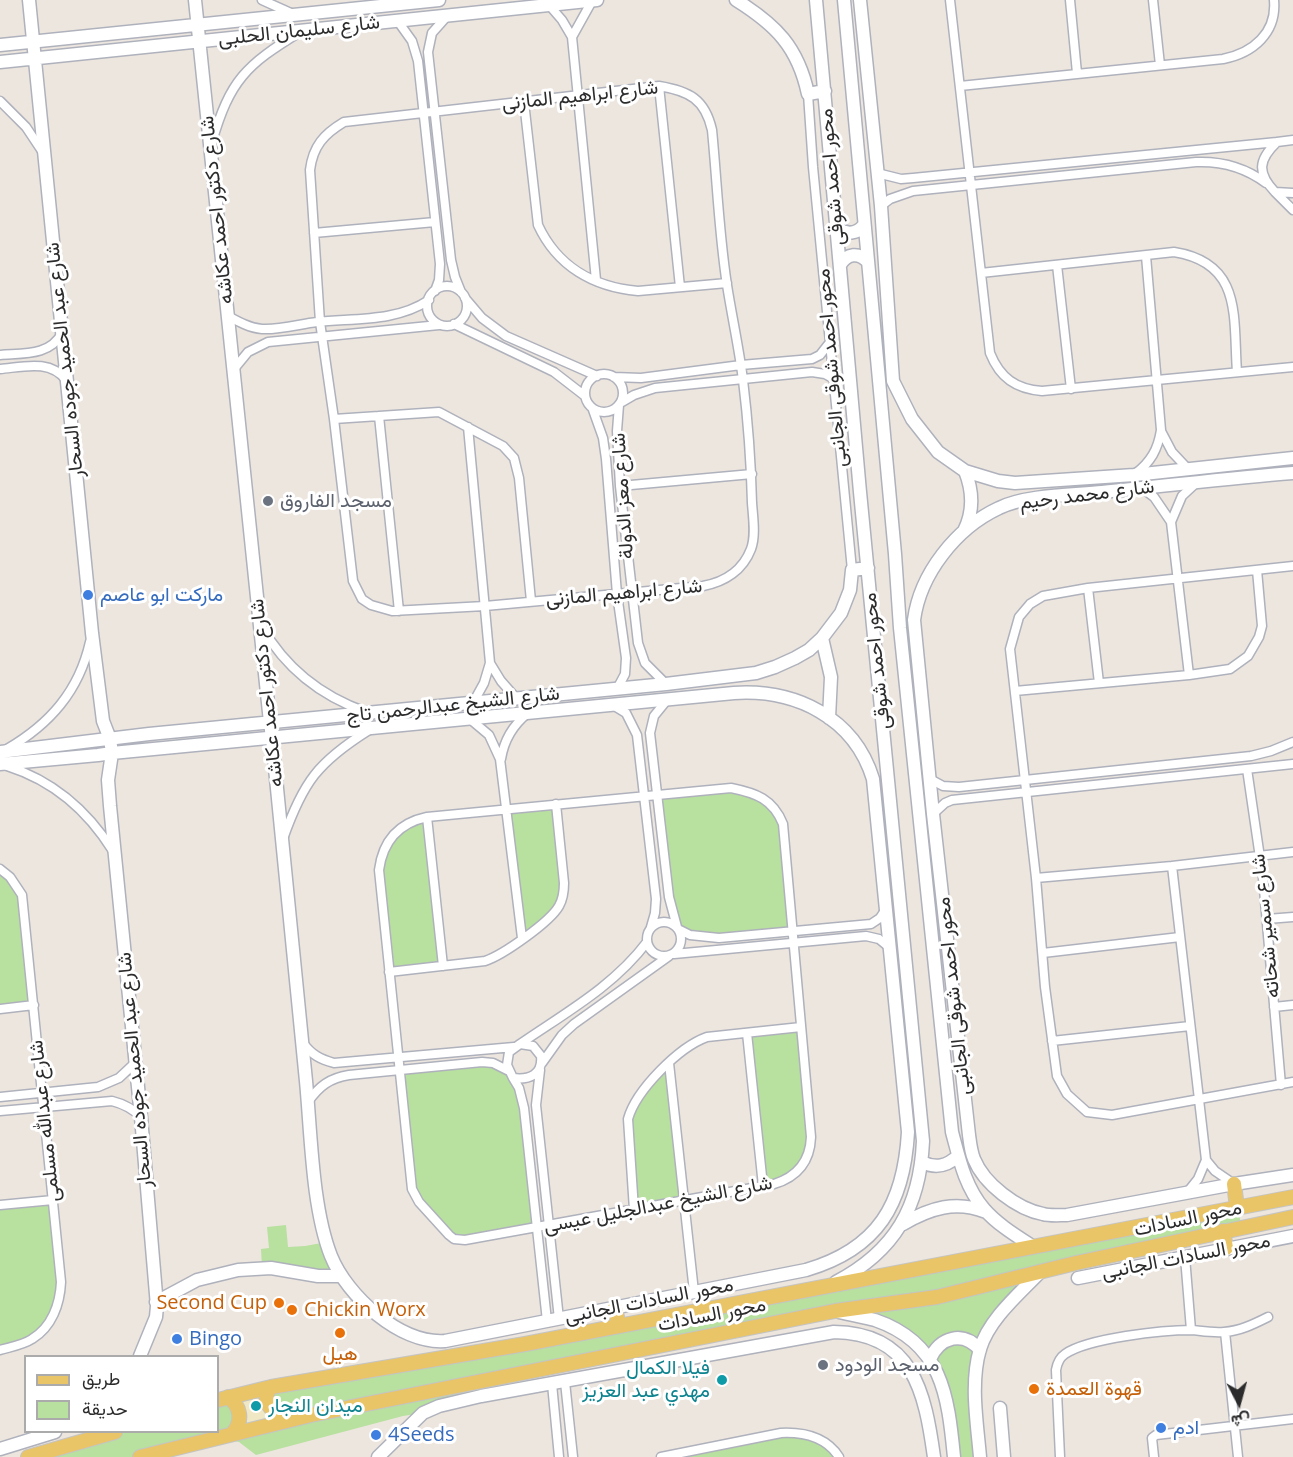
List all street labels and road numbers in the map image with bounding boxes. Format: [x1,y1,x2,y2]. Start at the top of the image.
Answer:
street label: شارع سليمان الحلبى [217,11,381,51]
street label: شارع ابراهيم المازنى [501,76,659,116]
street label: محور احمد شوقى [814,108,850,246]
street label: شارع دكتور احمد عكاشه [195,115,239,305]
street label: شارع عبد الحميد جوده السحار [41,241,89,479]
street label: محور احمد شوقى الجانبى [811,268,853,468]
street label: شارع معز الدولة [607,432,639,560]
street label: شارع محمد رحيم [1018,475,1156,515]
street label: شارع ابراهيم المازنى [545,574,703,612]
street label: محور احمد شوقى [858,591,896,731]
street label: شارع دكتور احمد عكاشه [245,598,289,788]
street label: شارع الشيخ عبدالرحمن تاج [345,682,561,728]
street label: شارع سمير شحاته [1246,853,1286,999]
street label: محور احمد شوقى الجانبى [932,896,976,1096]
street label: شارع عبد الحميد جوده السحار [113,951,157,1189]
street label: شارع عبدالله مسلمى [25,1039,65,1203]
street label: شارع الشيخ عبدالجليل عيسى [542,1171,774,1239]
street label: محور السادات [1132,1196,1244,1242]
street label: محور السادات الجانبى [1100,1229,1272,1285]
street label: محور السادات الجانبى [563,1273,735,1329]
street label: محور السادات [656,1293,768,1337]

